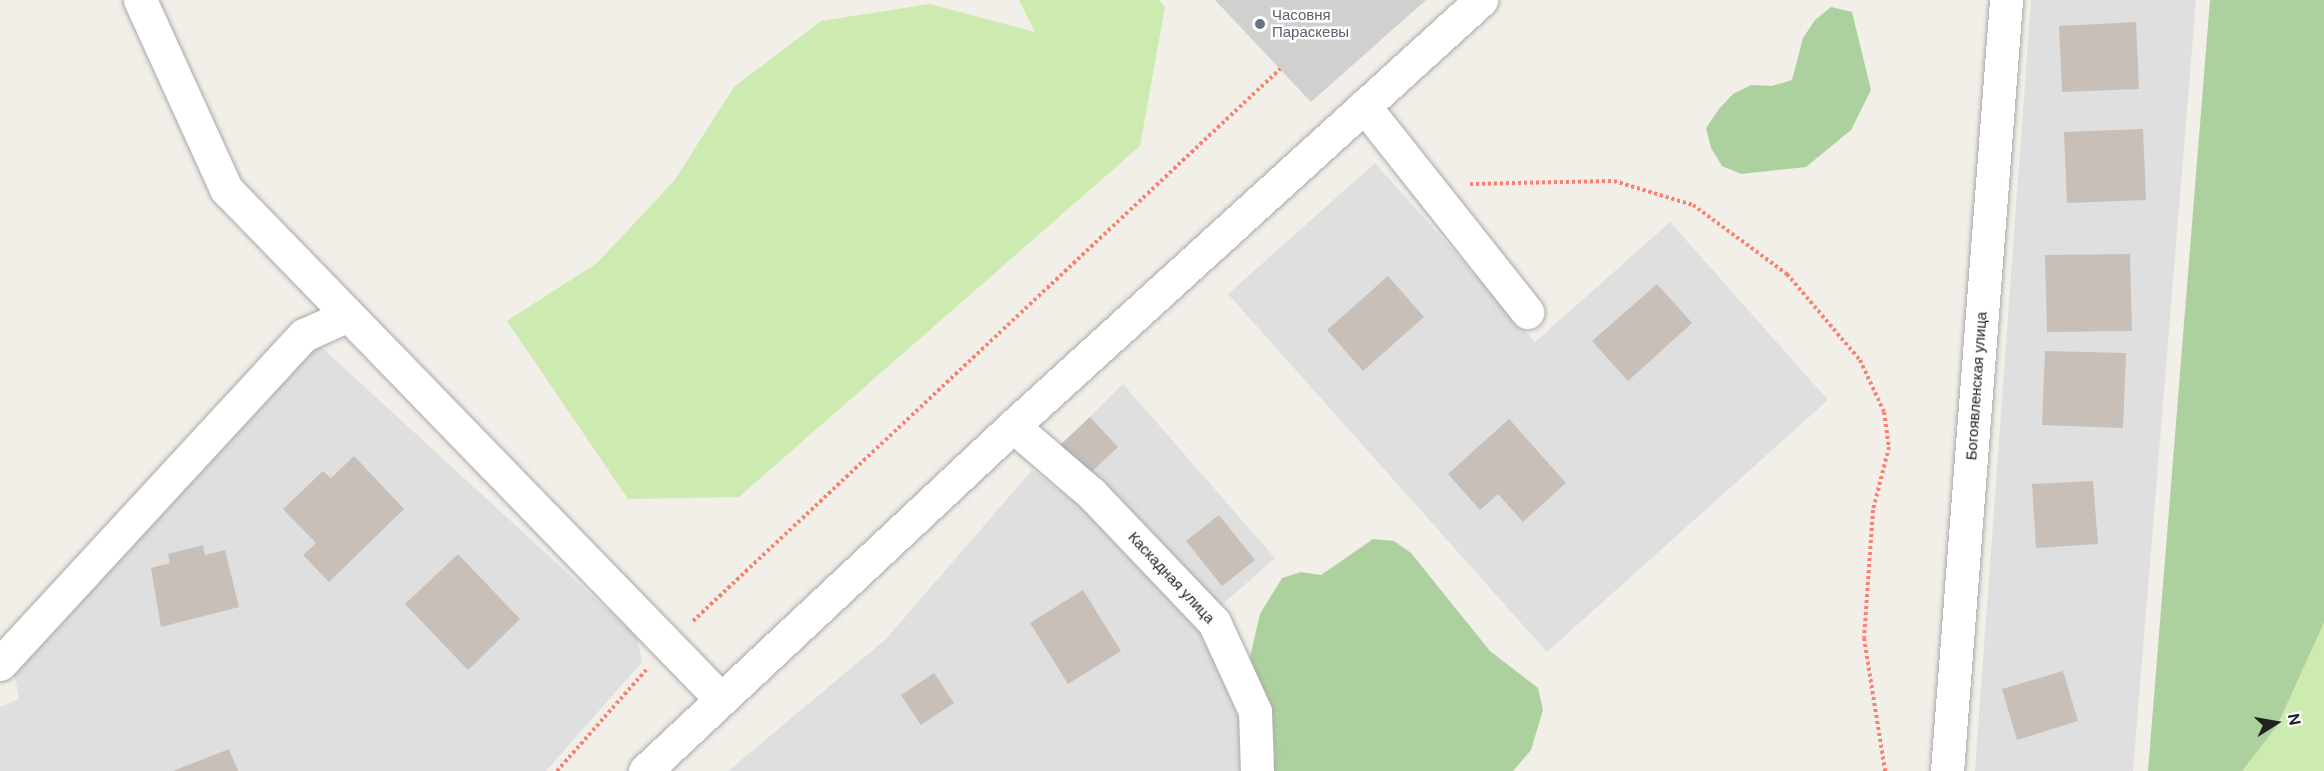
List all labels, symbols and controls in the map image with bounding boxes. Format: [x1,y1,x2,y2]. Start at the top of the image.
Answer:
place label: Часовня Параскевы [1272,6,1349,41]
marker: Часовня Параскевы [1253,17,1267,31]
street label: Богоявленская улица [1963,311,1991,461]
street label: Каскадная улица [1124,529,1218,627]
north arrow [2246,693,2306,753]
text: N [2283,712,2306,727]

